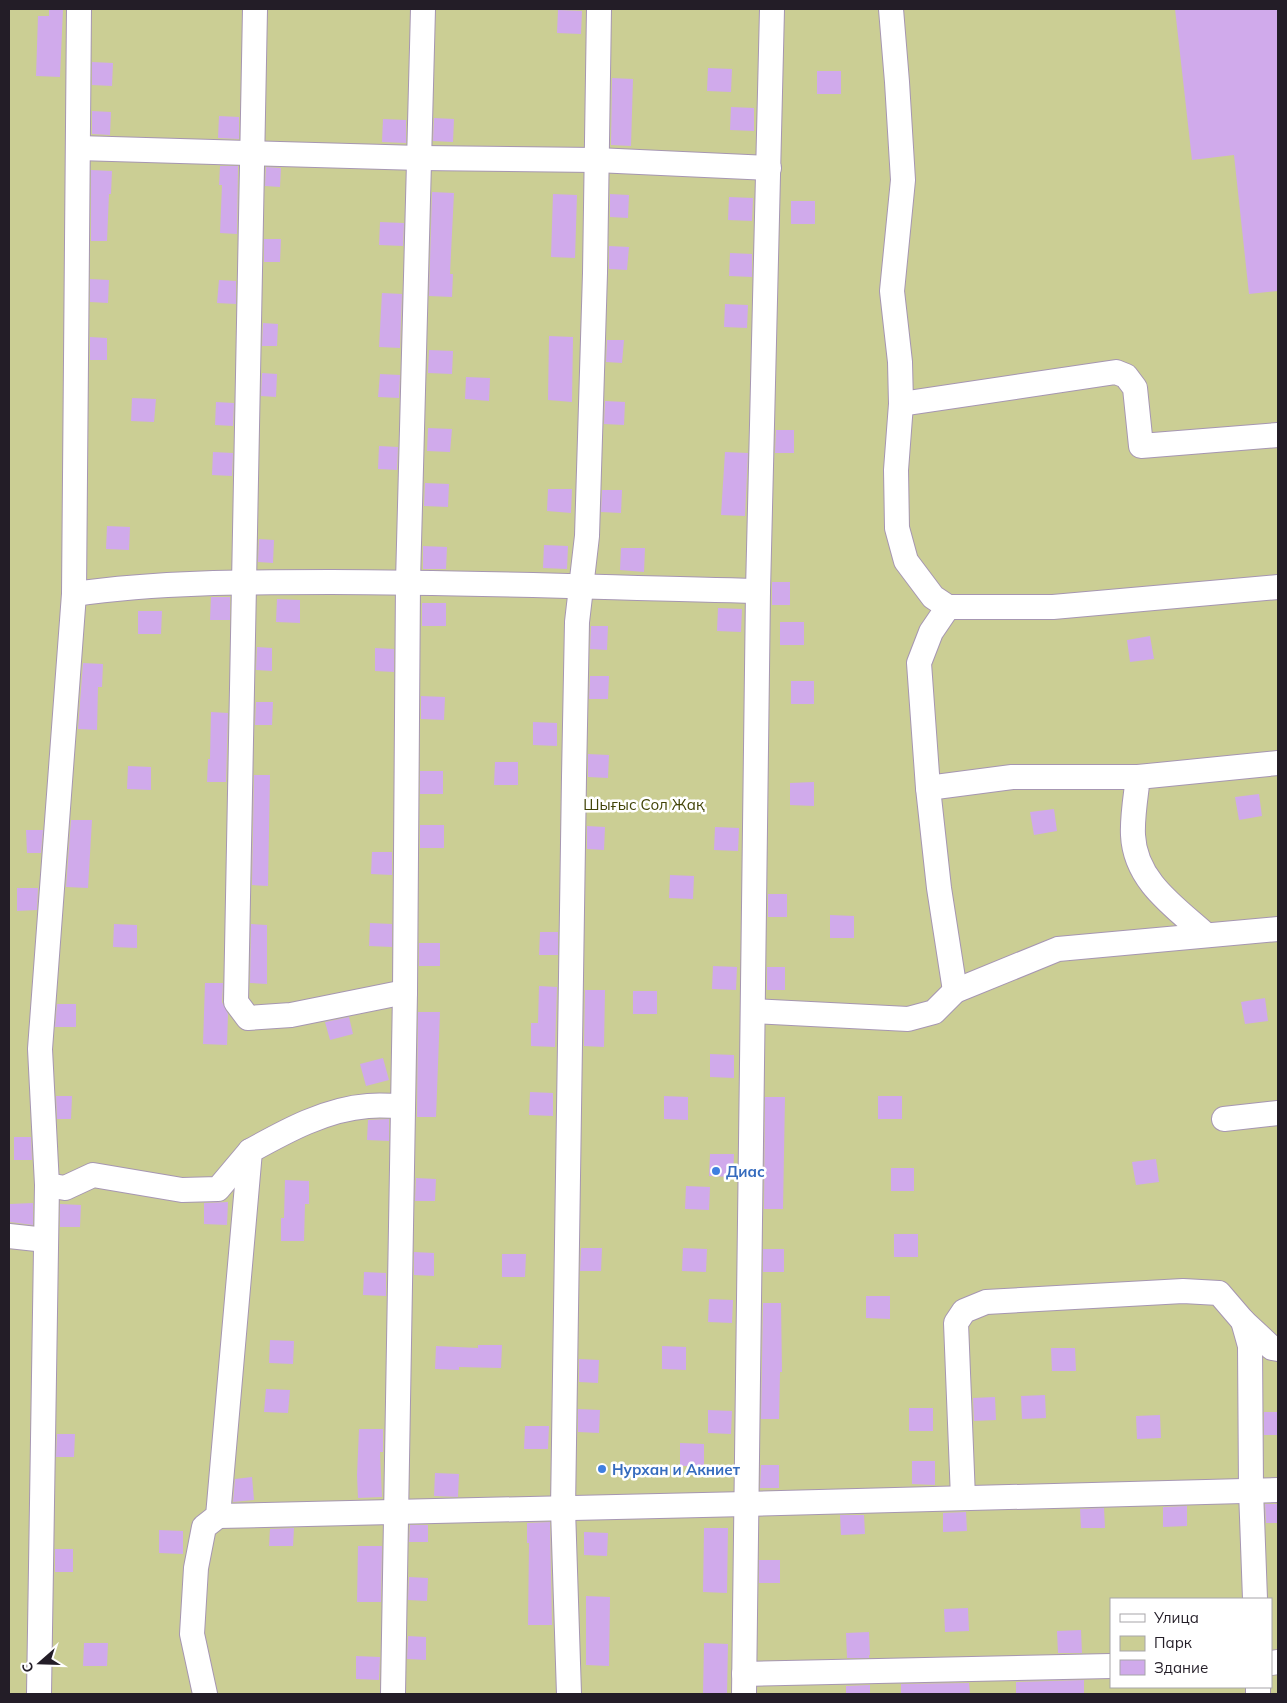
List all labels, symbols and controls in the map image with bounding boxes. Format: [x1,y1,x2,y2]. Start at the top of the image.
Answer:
park label: Шығыс Сол Жақ [583,795,705,814]
place label: Диас [726,1162,765,1181]
marker: Диас [710,1165,722,1177]
place label: Нурхан и Акниет [612,1460,741,1479]
marker: Нурхан и Акниет [596,1463,608,1475]
legend [1110,1598,1272,1688]
text: Улица [1153,1608,1199,1627]
text: Парк [1154,1633,1193,1652]
north arrow [15,1638,65,1688]
text: Здание [1154,1658,1208,1677]
text: С [18,1660,38,1675]

